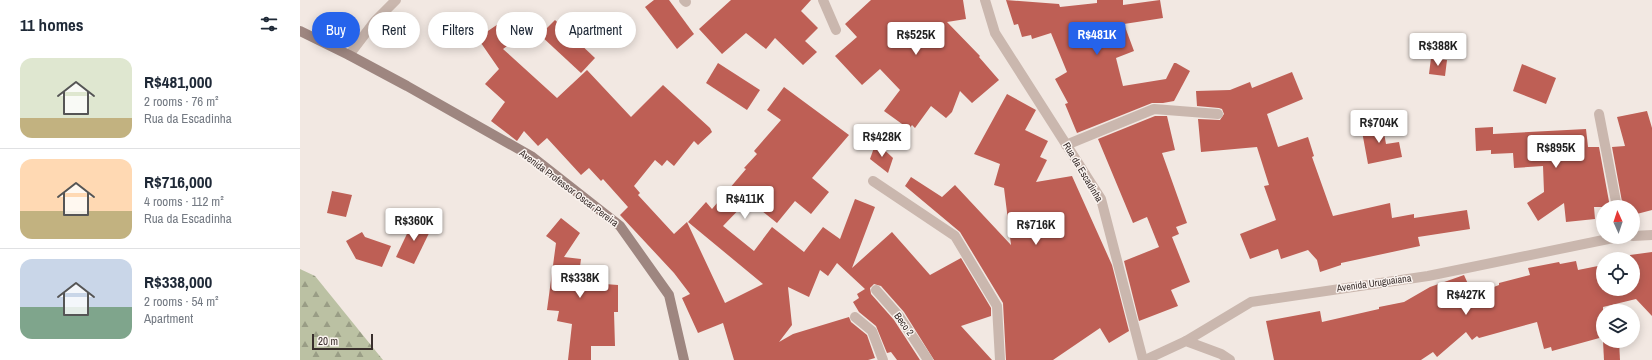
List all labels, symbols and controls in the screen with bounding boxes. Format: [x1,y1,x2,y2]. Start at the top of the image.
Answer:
chip: Buy [312,12,360,48]
chip: Rent [368,12,420,48]
chip: Filters [428,12,488,48]
chip: New [496,12,547,48]
chip: Apartment [555,12,636,48]
text: 11 homes [20,13,84,36]
icon: filters [258,13,280,35]
pin: R$525K [883,22,949,56]
pin: R$481K [1064,22,1130,56]
text: R$525K [896,26,936,43]
text: R$481K [1077,26,1117,43]
pin: R$388K [1405,33,1471,67]
text: R$388K [1418,37,1458,54]
text: R$481,000 [144,70,212,93]
icon: home [52,74,100,122]
text: 2 rooms · 76 m² [144,93,219,110]
text: Rua da Escadinha [144,110,232,127]
pin: R$704K [1346,110,1412,144]
text: R$704K [1359,114,1399,131]
pin: R$428K [849,124,915,158]
text: R$428K [862,128,902,145]
pin: R$895K [1523,135,1589,169]
text: R$895K [1536,139,1576,156]
street label: Rua da Escadinha [1060,140,1106,205]
street label: Avenida Professor Oscar Pereira [516,146,621,230]
text: R$716,000 [144,170,212,193]
icon: home [52,175,100,223]
pin: R$411K [712,186,778,220]
text: R$411K [726,190,764,207]
text: 4 rooms · 112 m² [144,193,224,210]
north arrow [1596,200,1640,244]
map controls [1596,200,1640,348]
pin: R$360K [381,208,447,242]
text: Rua da Escadinha [144,210,232,227]
text: R$360K [394,212,434,229]
pin: R$716K [1003,212,1069,246]
text: R$716K [1016,216,1056,233]
button: locate [1596,252,1640,296]
pin: R$338K [547,265,613,299]
text: R$338K [560,269,600,286]
text: R$338,000 [144,270,212,293]
street label: Avenida Uruguaiana [1335,271,1413,295]
icon: home [52,275,100,323]
pin: R$427K [1433,282,1499,316]
text: R$427K [1446,286,1486,303]
text: 2 rooms · 54 m² [144,293,219,310]
button: layers [1596,304,1640,348]
text: Apartment [144,310,193,327]
street label: Beco 2 [891,310,917,339]
scale bar [312,332,373,351]
text: 20 m [318,334,338,348]

